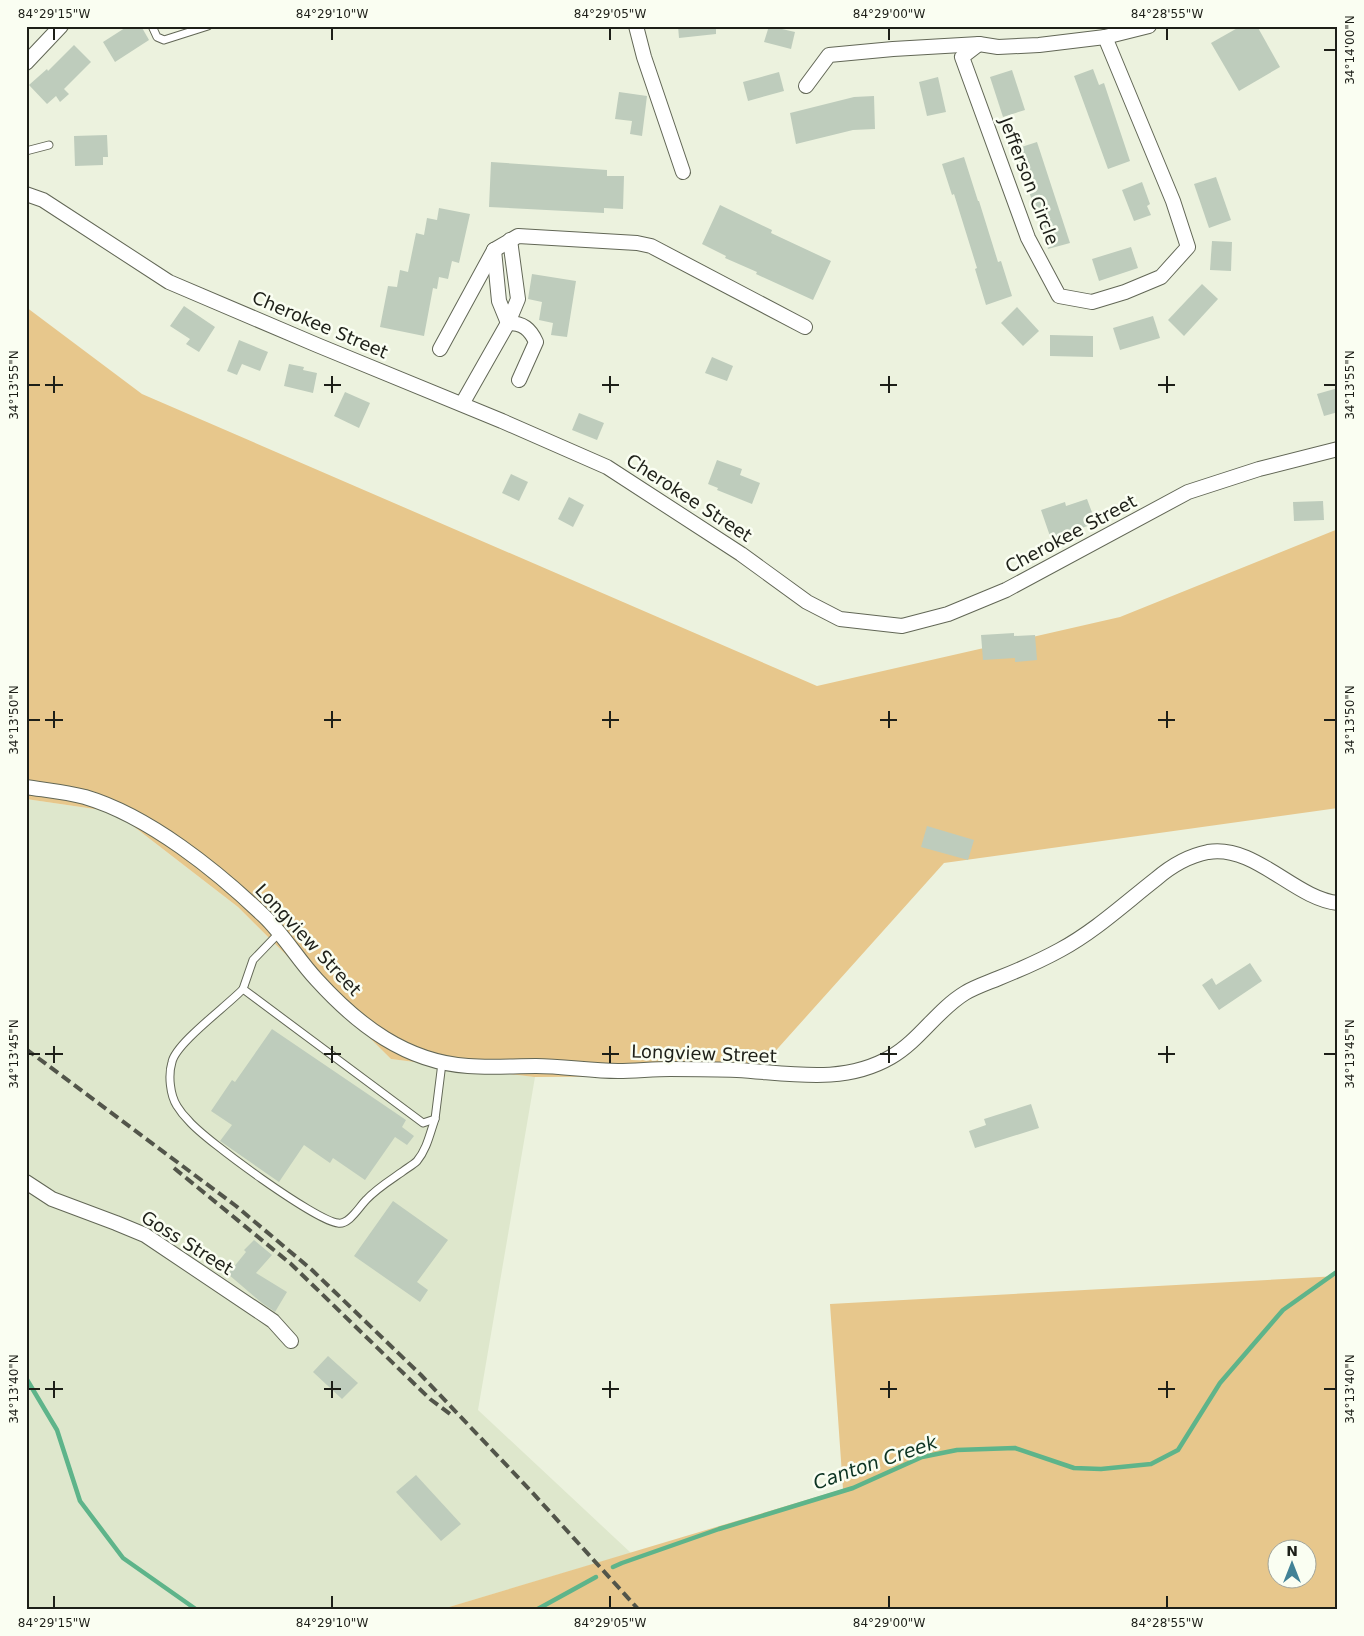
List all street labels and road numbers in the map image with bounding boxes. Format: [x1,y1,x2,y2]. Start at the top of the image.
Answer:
street label: Jefferson Circle [995,113,1064,248]
street label: Cherokee Street [249,286,391,363]
street label: Cherokee Street [623,449,756,546]
street label: Cherokee Street [1002,490,1140,577]
street label: Longview Street [251,879,366,1000]
street label: Longview Street [631,1040,777,1067]
street label: Goss Street [138,1206,237,1279]

